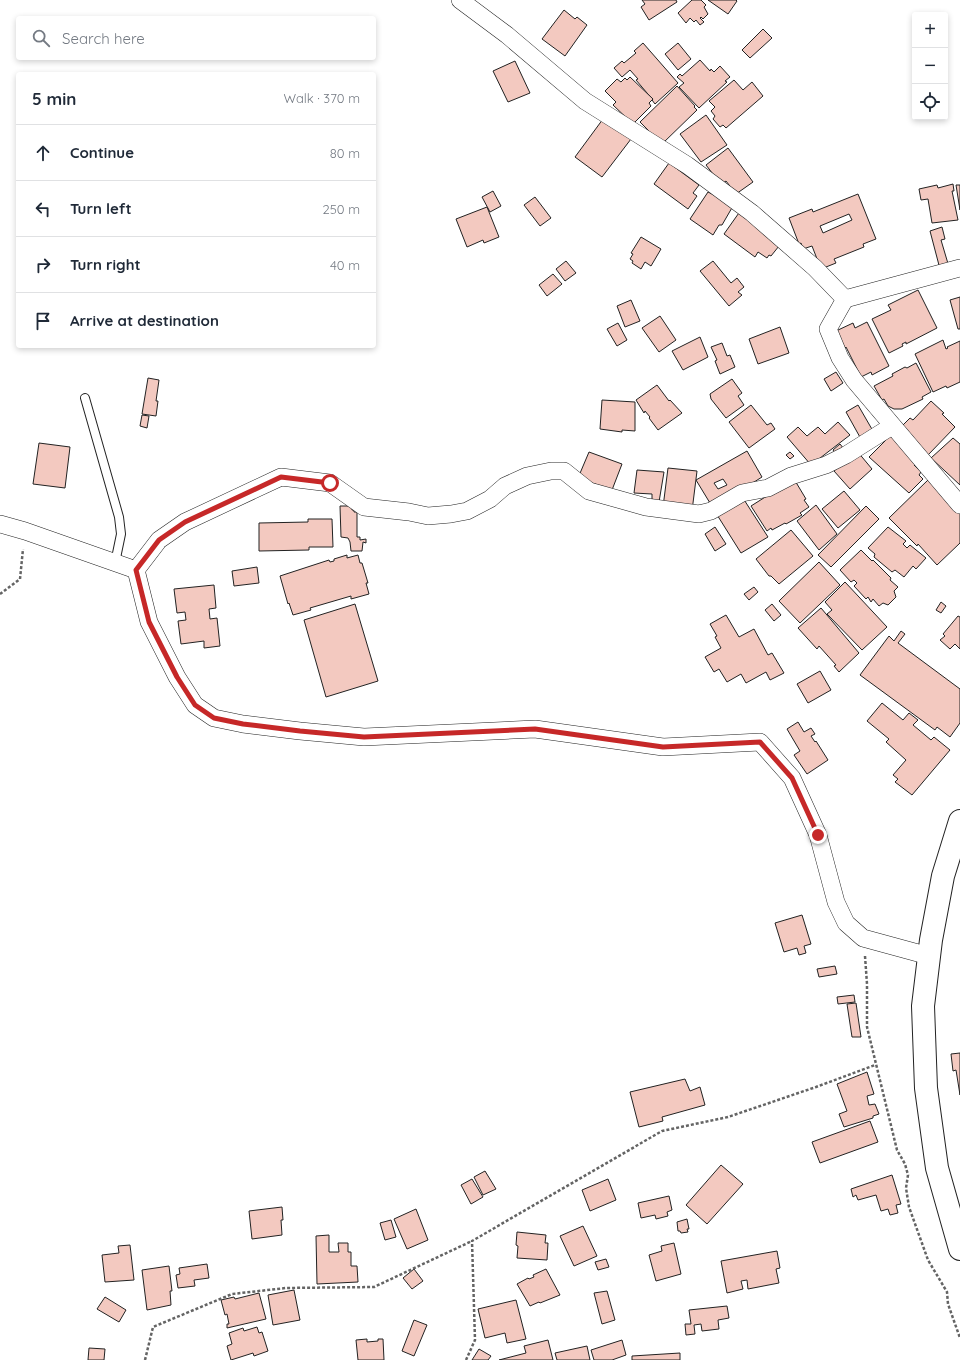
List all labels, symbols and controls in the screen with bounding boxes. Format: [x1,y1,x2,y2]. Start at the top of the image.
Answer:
map controls [912,12,948,120]
button: + [912,12,948,48]
search box [16,16,376,60]
icon: search [30,27,52,49]
text: Search here [62,29,145,48]
button: − [912,48,948,84]
button: locate [912,84,948,120]
text: 5 min [32,88,76,109]
text: Walk · 370 m [283,90,360,106]
icon: ahead [32,142,54,164]
text: Continue [70,143,134,162]
text: 80 m [330,145,360,161]
icon: left [32,198,54,220]
text: Turn left [70,199,132,218]
text: 250 m [323,201,360,217]
icon: right [32,254,54,276]
text: Turn right [70,255,141,274]
text: 40 m [330,257,360,273]
icon: arrive [32,310,54,332]
text: Arrive at destination [70,311,219,330]
route start [321,474,339,492]
route end [809,826,827,844]

